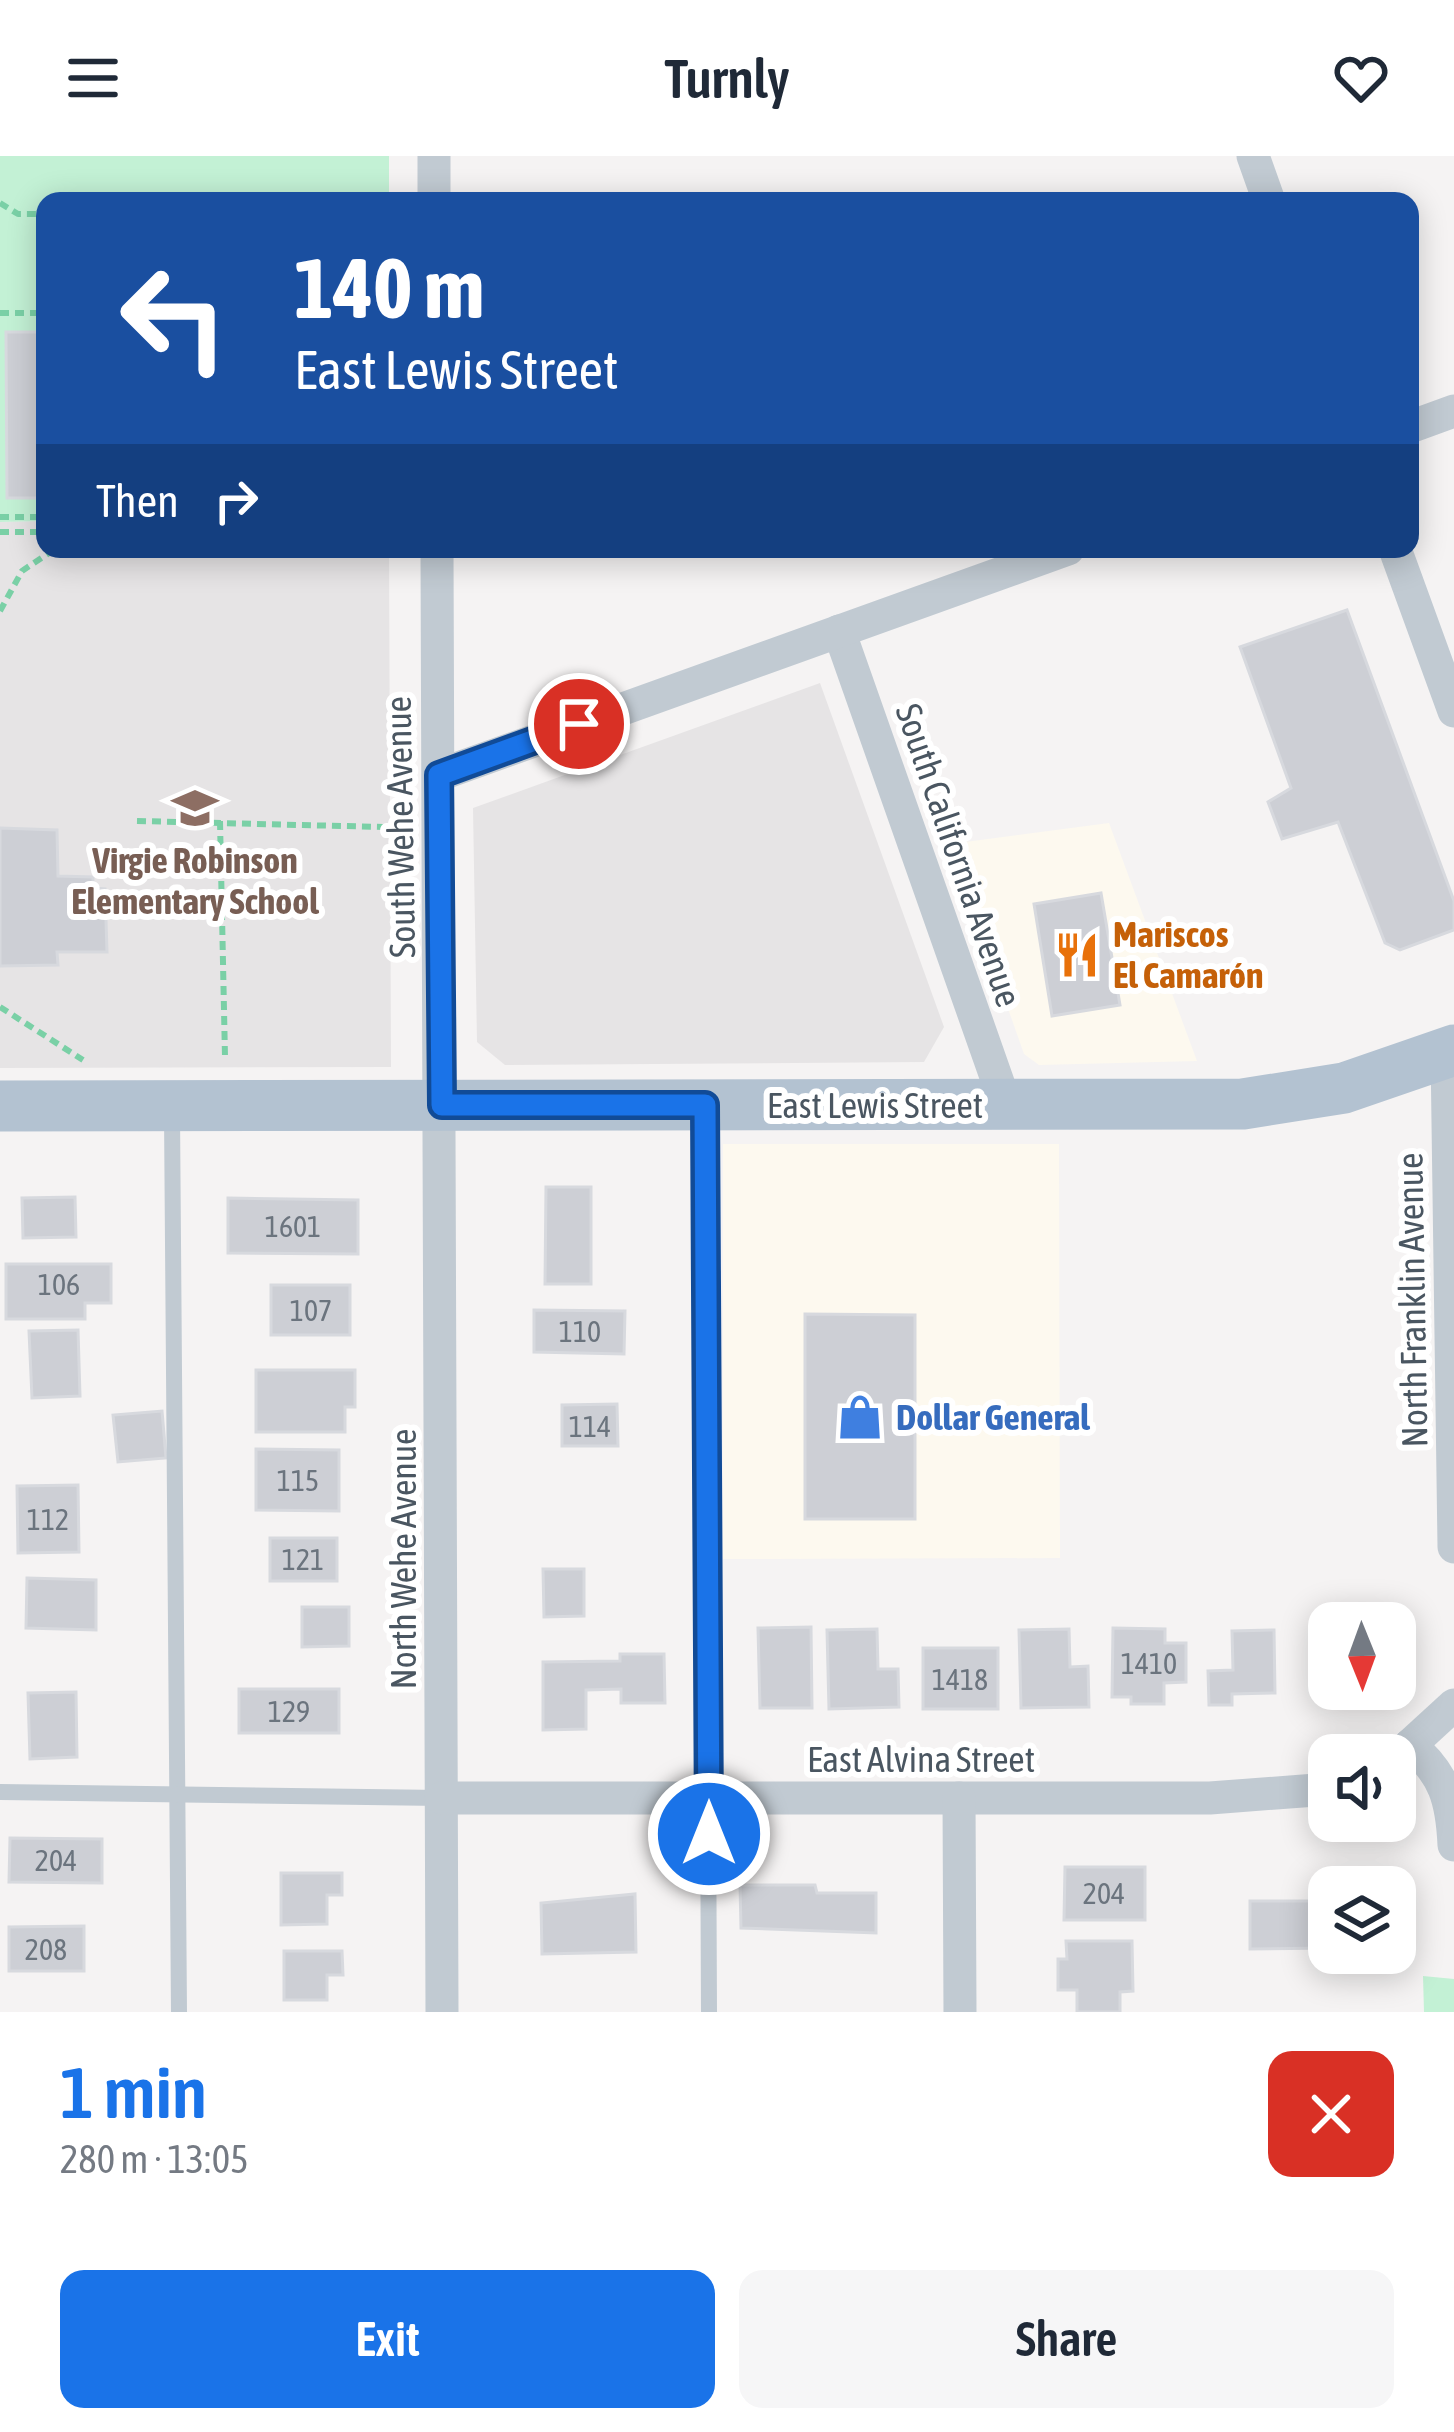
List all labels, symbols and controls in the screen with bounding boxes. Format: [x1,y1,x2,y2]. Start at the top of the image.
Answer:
icon: menu [60,45,126,111]
icon: heart [1328,45,1394,111]
text: Turnly [664,48,790,109]
icon: left [96,240,252,396]
text: 140 m [294,240,484,336]
text: East Lewis Street [294,339,619,400]
icon: right [203,468,269,534]
text: Then [96,475,179,527]
pin [528,673,630,775]
icon: arrive [546,691,612,757]
street label: South Wehe Avenue [377,696,423,958]
street label: South California Avenue [887,698,1031,1012]
school or university icon: Virgie Robinson Elementary School [170,783,220,833]
place label: Virgie Robinson Elementary School [71,839,319,922]
place label: Mariscos El Camarón [1113,913,1263,996]
restaurant icon: Mariscos El Camarón [1052,930,1102,980]
street label: East Lewis Street [767,1084,983,1126]
street label: North Franklin Avenue [1388,1152,1436,1448]
house number: 1601 [265,1209,321,1243]
house number: 106 [38,1267,80,1301]
house number: 107 [290,1293,332,1327]
house number: 110 [559,1314,601,1348]
shop icon: Dollar General [835,1392,885,1442]
place label: Dollar General [896,1396,1090,1438]
house number: 114 [569,1409,611,1443]
street label: North Wehe Avenue [382,1429,424,1689]
house number: 115 [277,1463,319,1497]
house number: 112 [27,1502,69,1536]
house number: 121 [282,1542,324,1576]
north arrow [1308,1602,1416,1710]
map controls [1308,1602,1416,1974]
house number: 1410 [1121,1646,1177,1680]
house number: 1418 [932,1662,988,1696]
house number: 129 [268,1694,310,1728]
button: sound [1308,1734,1416,1842]
street label: East Alvina Street [807,1738,1035,1780]
position arrow [646,1771,772,1897]
house number: 204 [35,1843,77,1877]
button: layers [1308,1866,1416,1974]
house number: 204 [1083,1876,1125,1910]
house number: 208 [25,1932,67,1966]
text: 1 min [60,2051,207,2133]
button: close [1268,2051,1394,2177]
text: 280 m · 13:05 [60,2137,249,2181]
button: Exit [60,2270,715,2408]
button: Share [739,2270,1394,2408]

